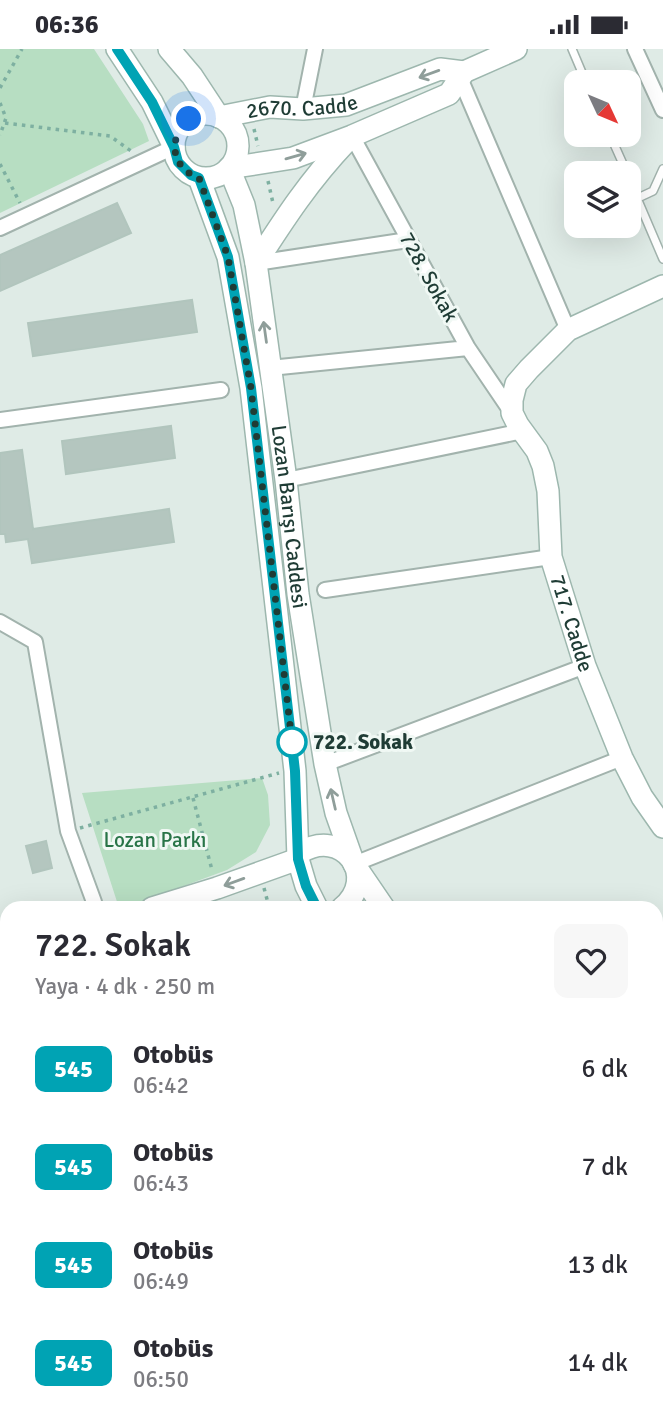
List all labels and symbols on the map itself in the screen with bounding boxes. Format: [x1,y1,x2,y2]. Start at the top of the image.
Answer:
one-way arrow [418,68,440,81]
north arrow [564,70,640,147]
street label: 2670. Cadde [244,89,361,124]
your location [171,101,206,136]
one-way arrow [284,149,306,162]
street label: 728. Sokak [394,228,464,327]
one-way arrow [258,321,271,343]
street label: Lozan Barışı Caddesi [266,423,313,610]
street label: 717. Cadde [544,572,599,676]
marker: 722. Sokak [277,727,307,757]
place label: 722. Sokak [313,729,413,755]
one-way arrow [326,788,339,811]
park label: Lozan Parkı [103,827,207,853]
one-way arrow [223,877,245,889]

